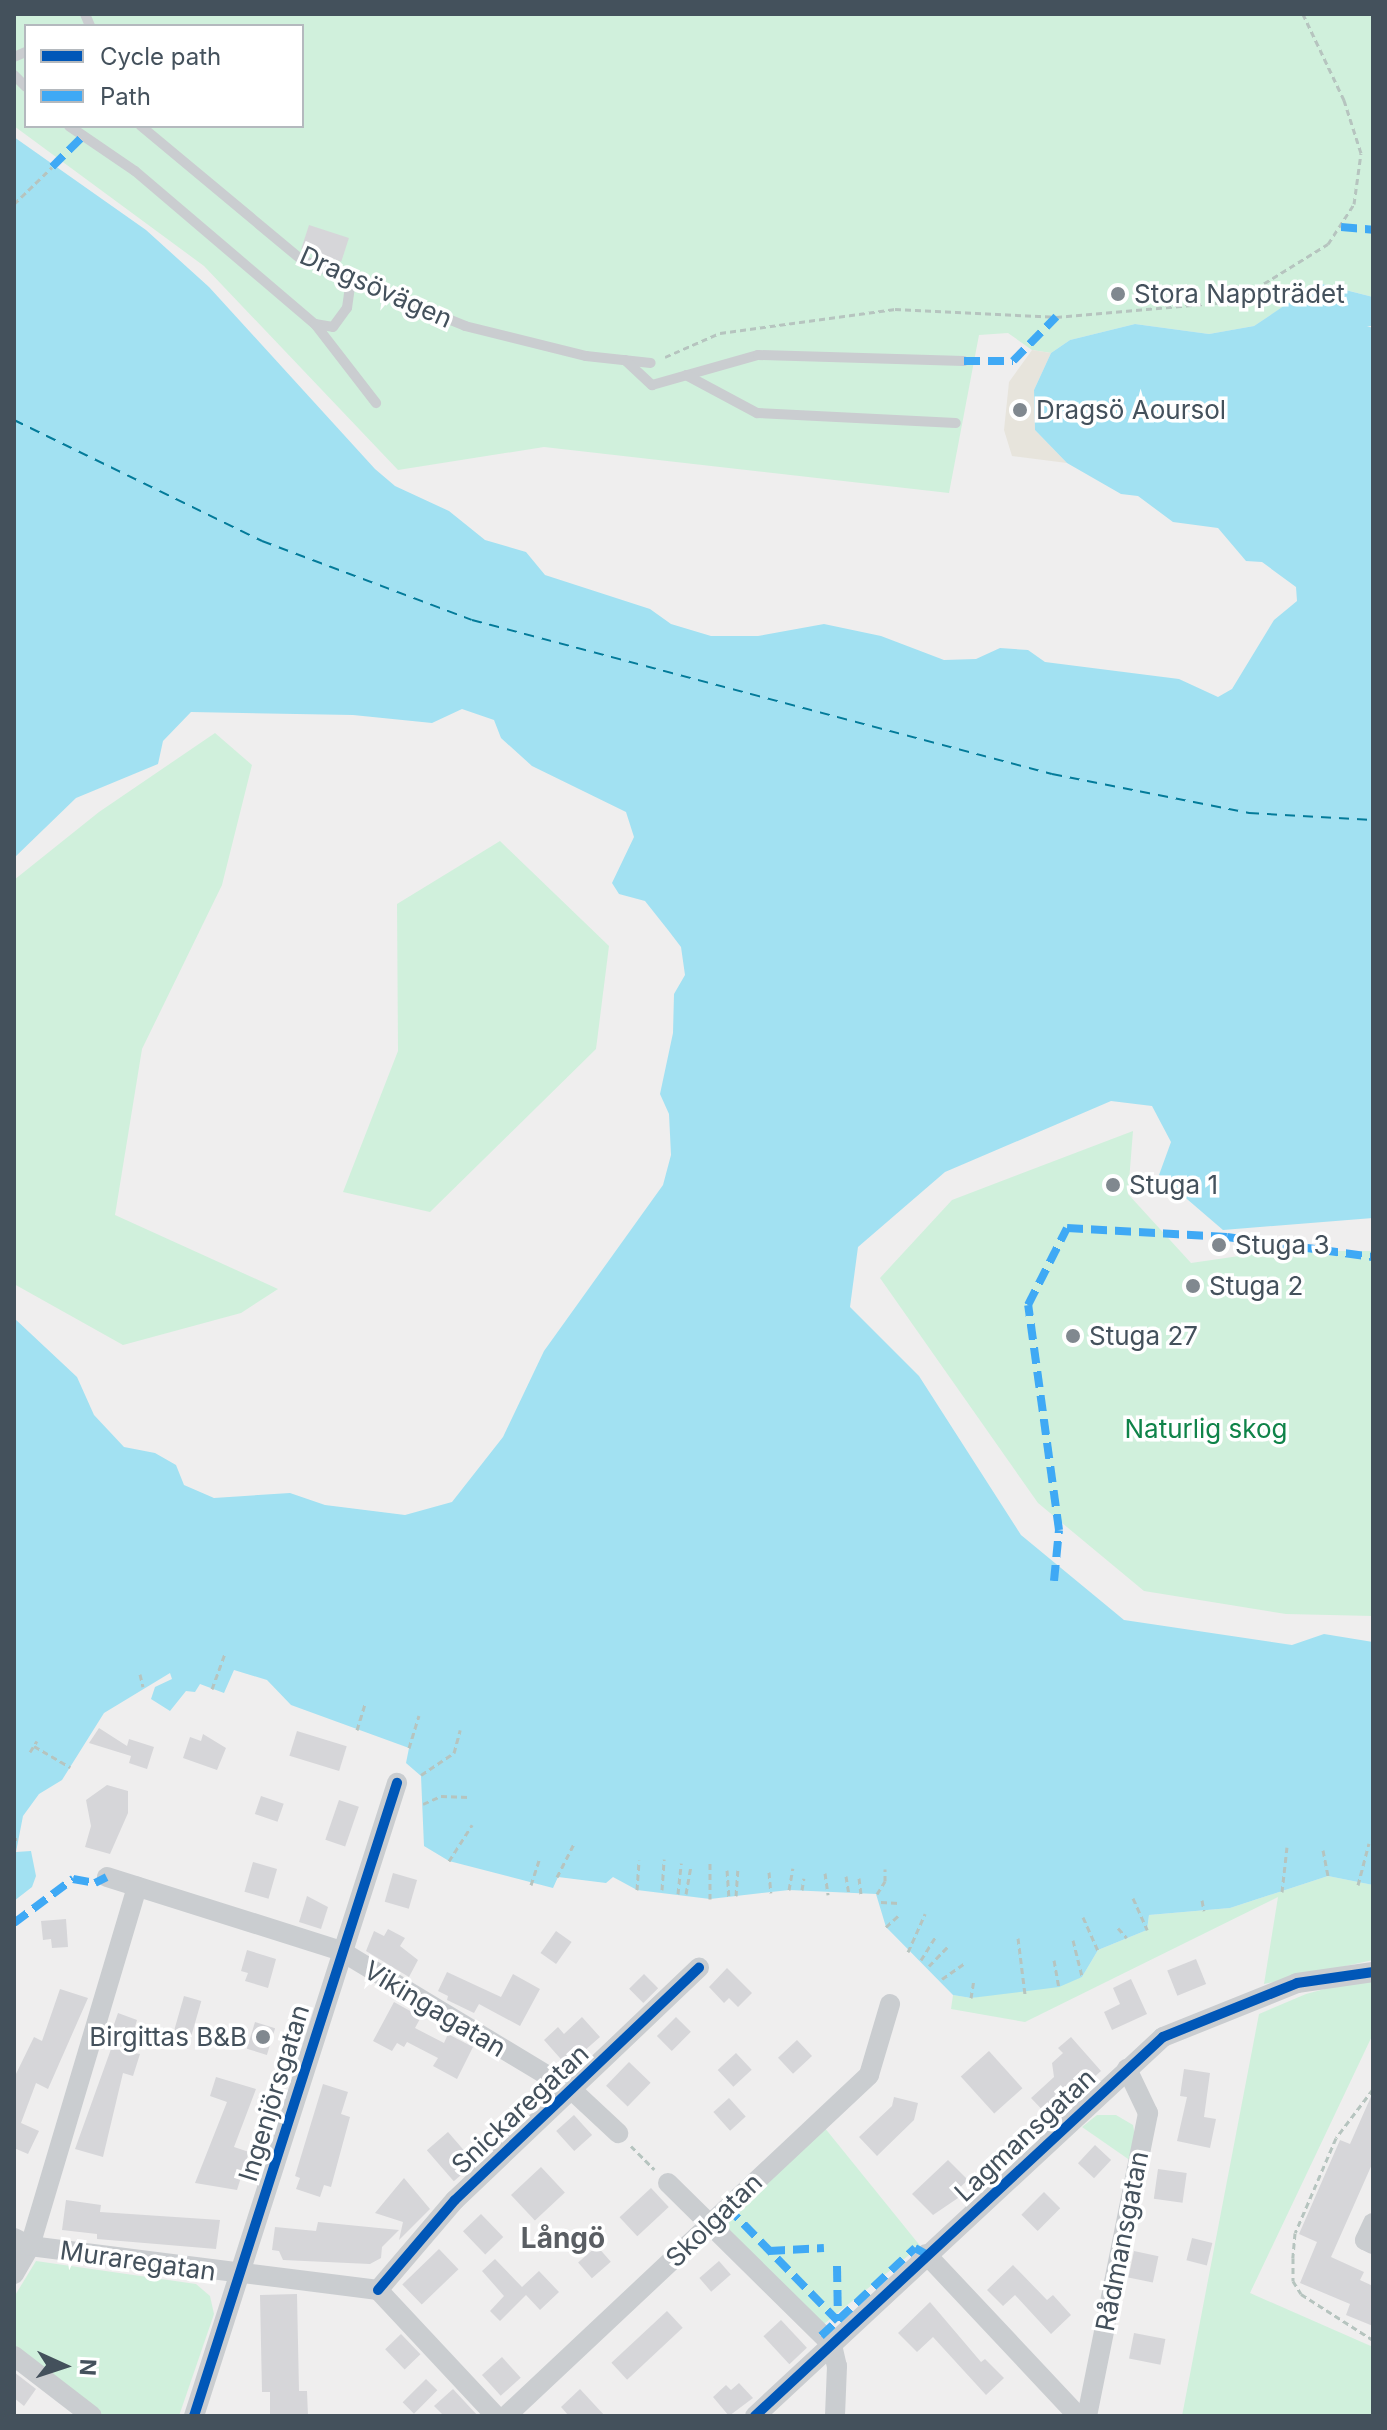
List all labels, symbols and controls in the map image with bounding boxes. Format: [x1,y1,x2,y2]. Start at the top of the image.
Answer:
legend [24,24,304,128]
text: Cycle path [100,42,221,71]
text: Path [100,82,151,111]
street label: Dragsövägen [295,240,457,334]
place label: Stora Nappträdet [1134,278,1345,310]
marker: Stora Nappträdet [1109,285,1127,303]
place label: Dragsö Aoursol [1036,394,1226,426]
marker: Dragsö Aoursol [1011,401,1029,419]
place label: Stuga 1 [1129,1169,1218,1201]
marker: Stuga 1 [1104,1176,1122,1194]
place label: Stuga 3 [1235,1229,1329,1261]
marker: Stuga 3 [1210,1236,1228,1254]
place label: Stuga 2 [1209,1270,1303,1302]
marker: Stuga 2 [1184,1277,1202,1295]
place label: Stuga 27 [1089,1320,1198,1352]
marker: Stuga 27 [1064,1327,1082,1345]
park label: Naturlig skog [1124,1413,1288,1445]
street label: Vikingagatan [358,1954,512,2064]
street label: Ingenjörsgatan [232,2001,316,2185]
place label: Birgittas B&B [89,2021,247,2053]
marker: Birgittas B&B [254,2028,272,2046]
street label: Snickaregatan [445,2038,595,2180]
street label: Lagmansgatan [948,2062,1102,2208]
street label: Rådmansgatan [1089,2148,1155,2334]
street label: Skolgatan [660,2167,768,2273]
district label: Långö [521,2221,605,2255]
street label: Muraregatan [58,2235,218,2287]
north arrow [24,2326,104,2406]
text: N [75,2358,101,2376]

